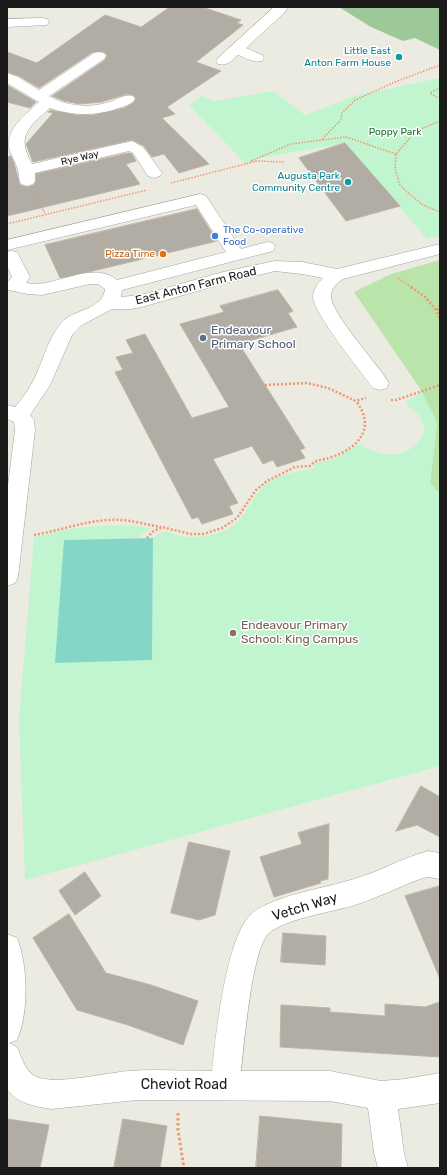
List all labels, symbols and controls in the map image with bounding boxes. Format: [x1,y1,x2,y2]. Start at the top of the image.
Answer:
place label: Little East Anton Farm House [304,45,391,68]
marker: Little East Anton Farm House [394,52,404,62]
park label: Poppy Park [369,126,421,138]
street label: Rye Way [60,148,100,168]
place label: Augusta Park Community Centre [252,170,340,194]
marker: Augusta Park Community Centre [343,177,353,187]
place label: The Co-operative Food [223,224,304,248]
marker: The Co-operative Food [210,231,220,241]
place label: Pizza Time [105,248,155,260]
marker: Pizza Time [158,249,168,259]
street label: East Anton Farm Road [134,264,258,308]
place label: Endeavour Primary School [211,324,296,352]
marker: Endeavour Primary School [198,333,208,343]
place label: Endeavour Primary School: King Campus [241,619,358,647]
marker: Endeavour Primary School: King Campus [228,628,238,638]
street label: Vetch Way [270,889,340,925]
street label: Cheviot Road [141,1077,227,1093]

